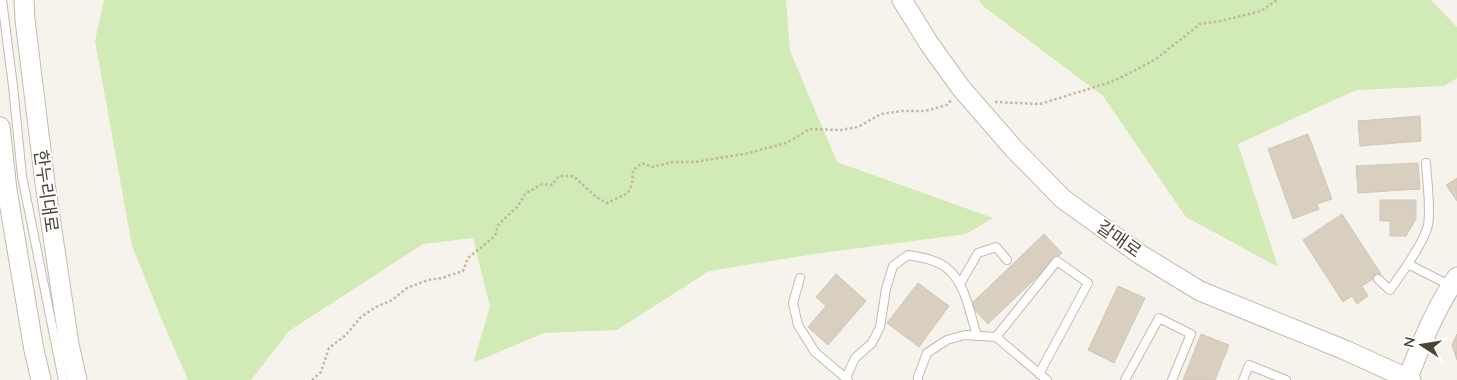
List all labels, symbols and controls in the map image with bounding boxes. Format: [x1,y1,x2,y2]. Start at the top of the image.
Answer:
street label: 한누리대로 [29,148,64,234]
street label: 갈매로 [1092,215,1146,262]
north arrow [1397,320,1447,370]
text: N [1399,335,1419,349]

